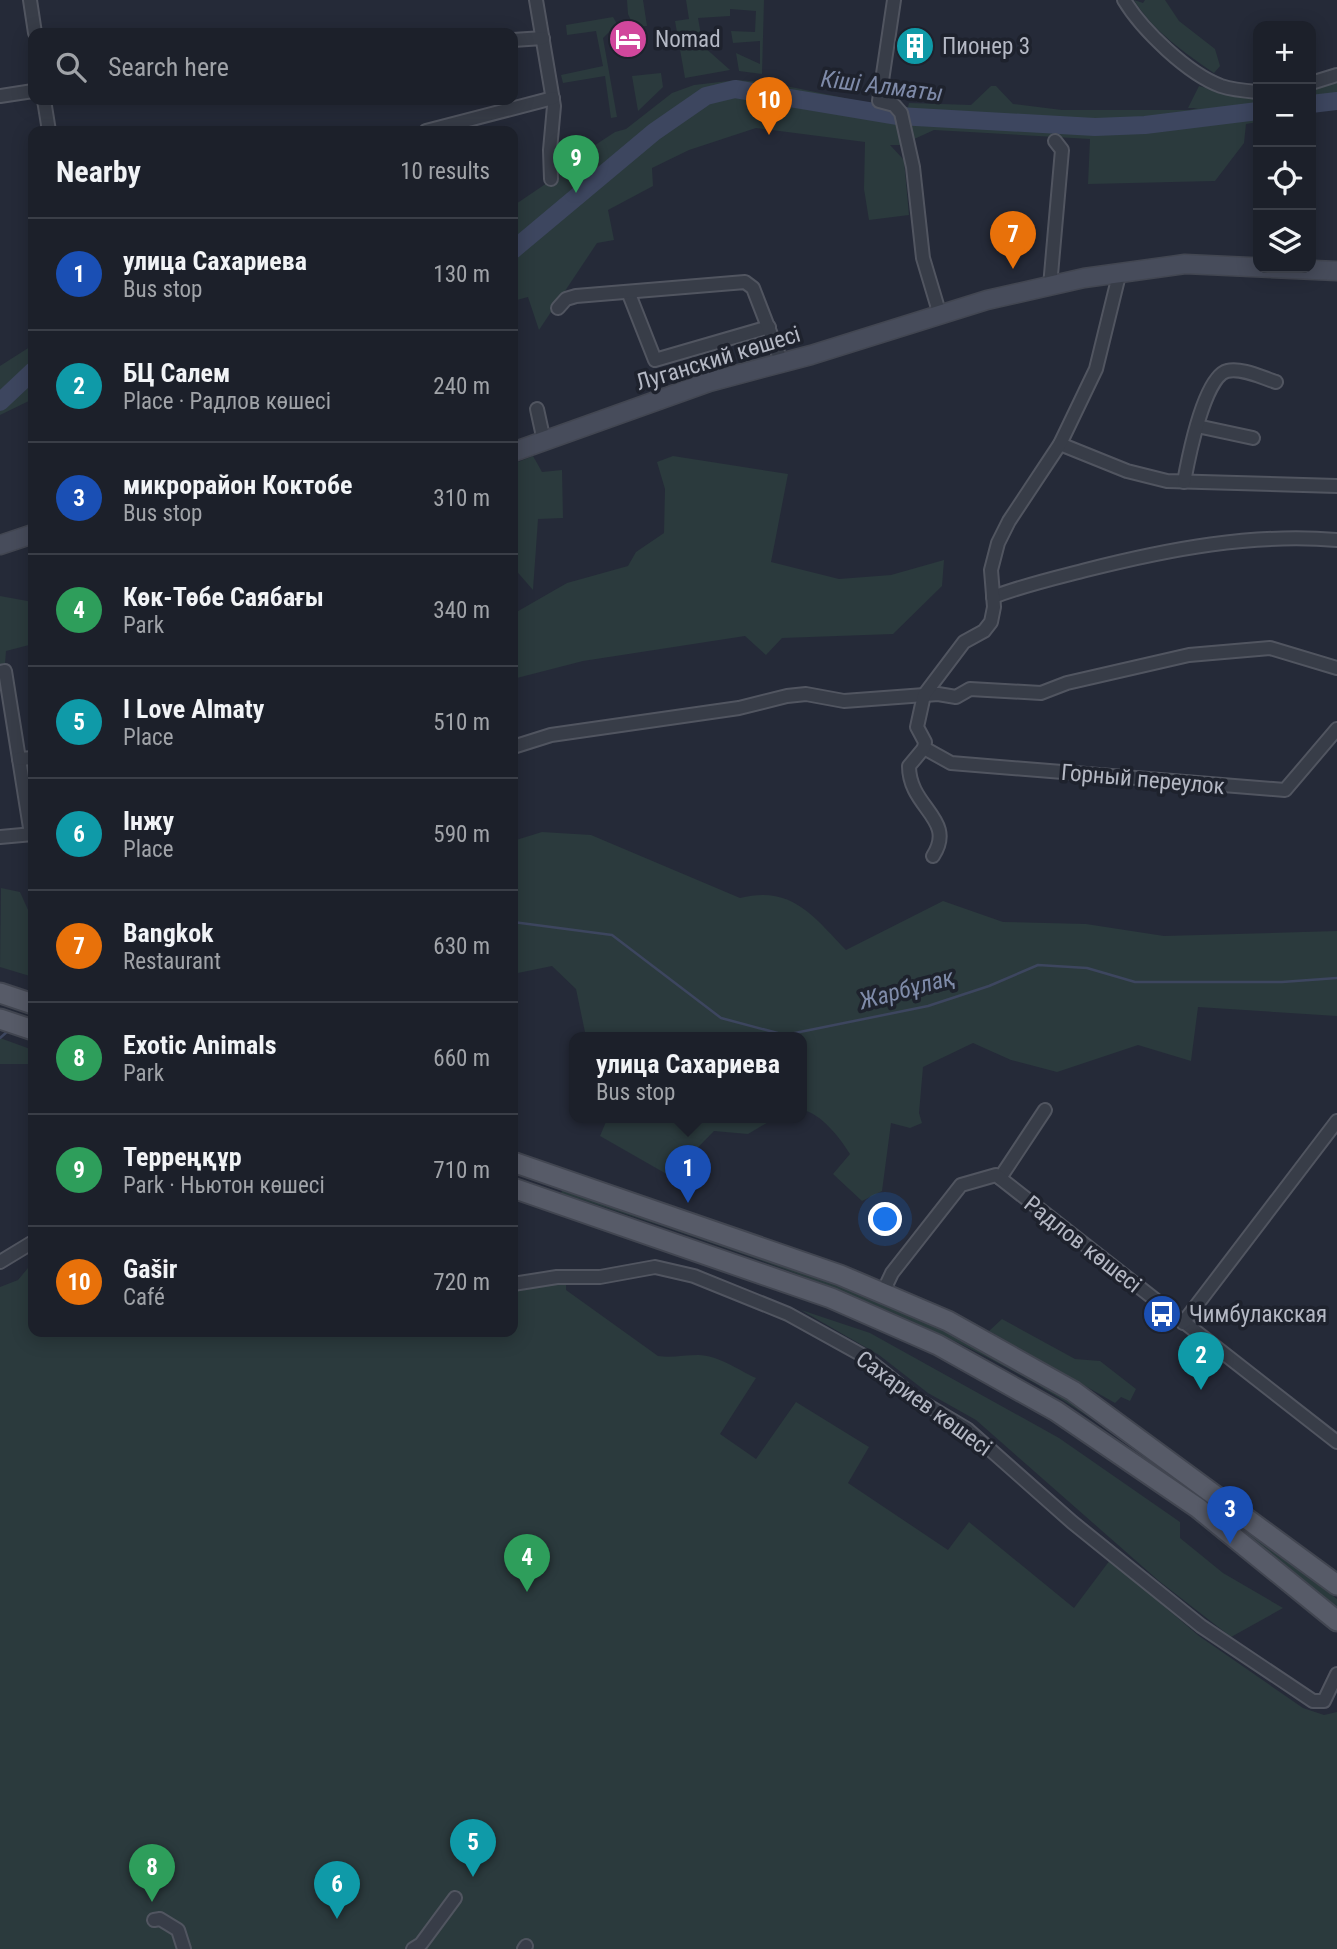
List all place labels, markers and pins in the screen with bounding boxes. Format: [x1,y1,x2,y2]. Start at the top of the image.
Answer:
hotel icon: Nomad [607,18,649,60]
building icon: Пионер 3 [894,25,936,67]
place label: Nomad [655,26,721,53]
place label: Пионер 3 [942,33,1030,60]
pin: 10 [746,77,792,135]
pin: 9 [553,135,599,193]
pin: 7 [990,211,1036,269]
pin: 1 [665,1145,711,1203]
bus stop icon: Чимбулакская [1141,1293,1183,1335]
place label: Чимбулакская [1189,1301,1327,1328]
pin: 2 [1178,1332,1224,1390]
pin: 3 [1207,1486,1253,1544]
pin: 4 [504,1534,550,1592]
pin: 5 [450,1819,496,1877]
pin: 8 [129,1844,175,1902]
pin: 6 [314,1861,360,1919]

